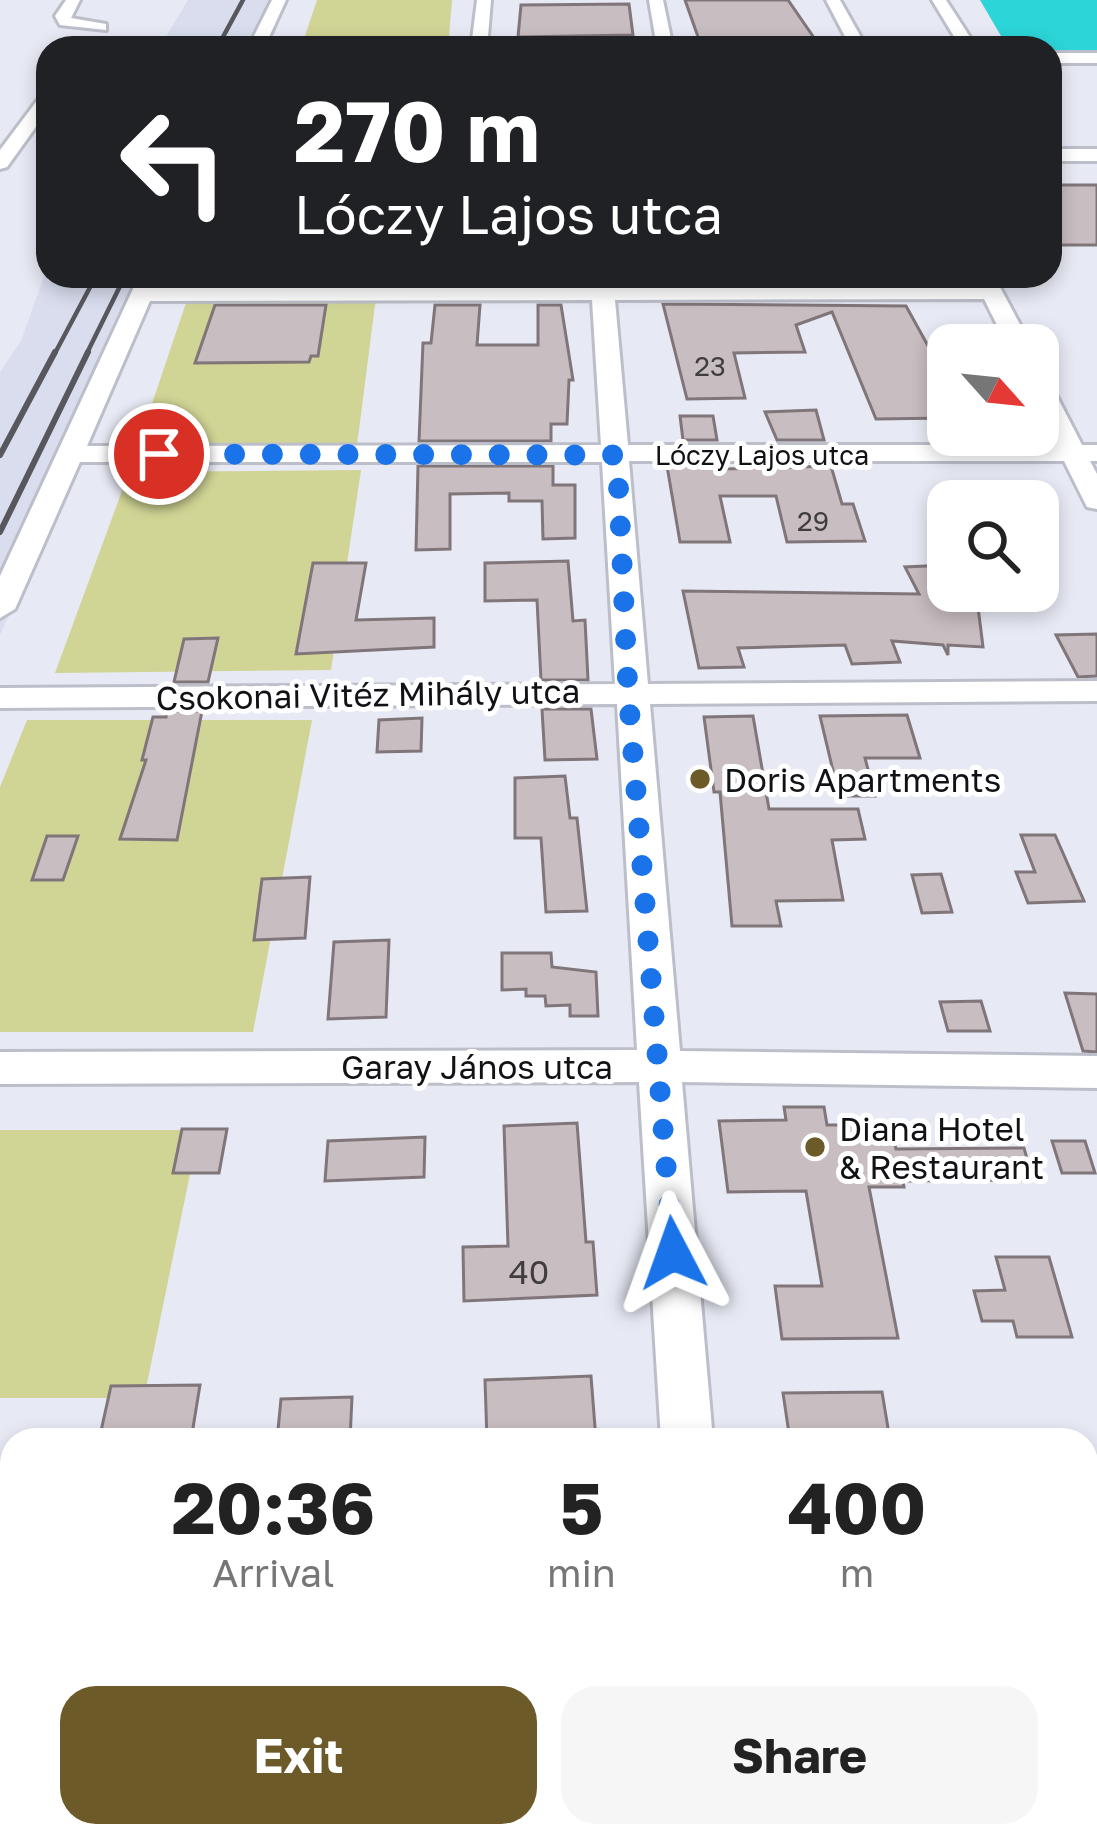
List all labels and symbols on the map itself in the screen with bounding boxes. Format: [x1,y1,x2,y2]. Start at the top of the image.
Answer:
north arrow [927,324,1059,456]
house number: 23 [694,350,726,382]
pin [108,403,210,505]
street label: Lóczy Lajos utca [655,439,869,471]
house number: 29 [797,505,829,537]
street label: Csokonai Vitéz Mihály utca [155,671,581,717]
place label: Doris Apartments [724,760,1001,799]
marker: Doris Apartments [687,766,713,792]
street label: Garay János utca [341,1047,613,1086]
place label: Diana Hotel & Restaurant [839,1109,1044,1186]
marker: Diana Hotel & Restaurant [802,1134,828,1160]
position arrow [610,1190,736,1316]
house number: 40 [509,1252,549,1291]

